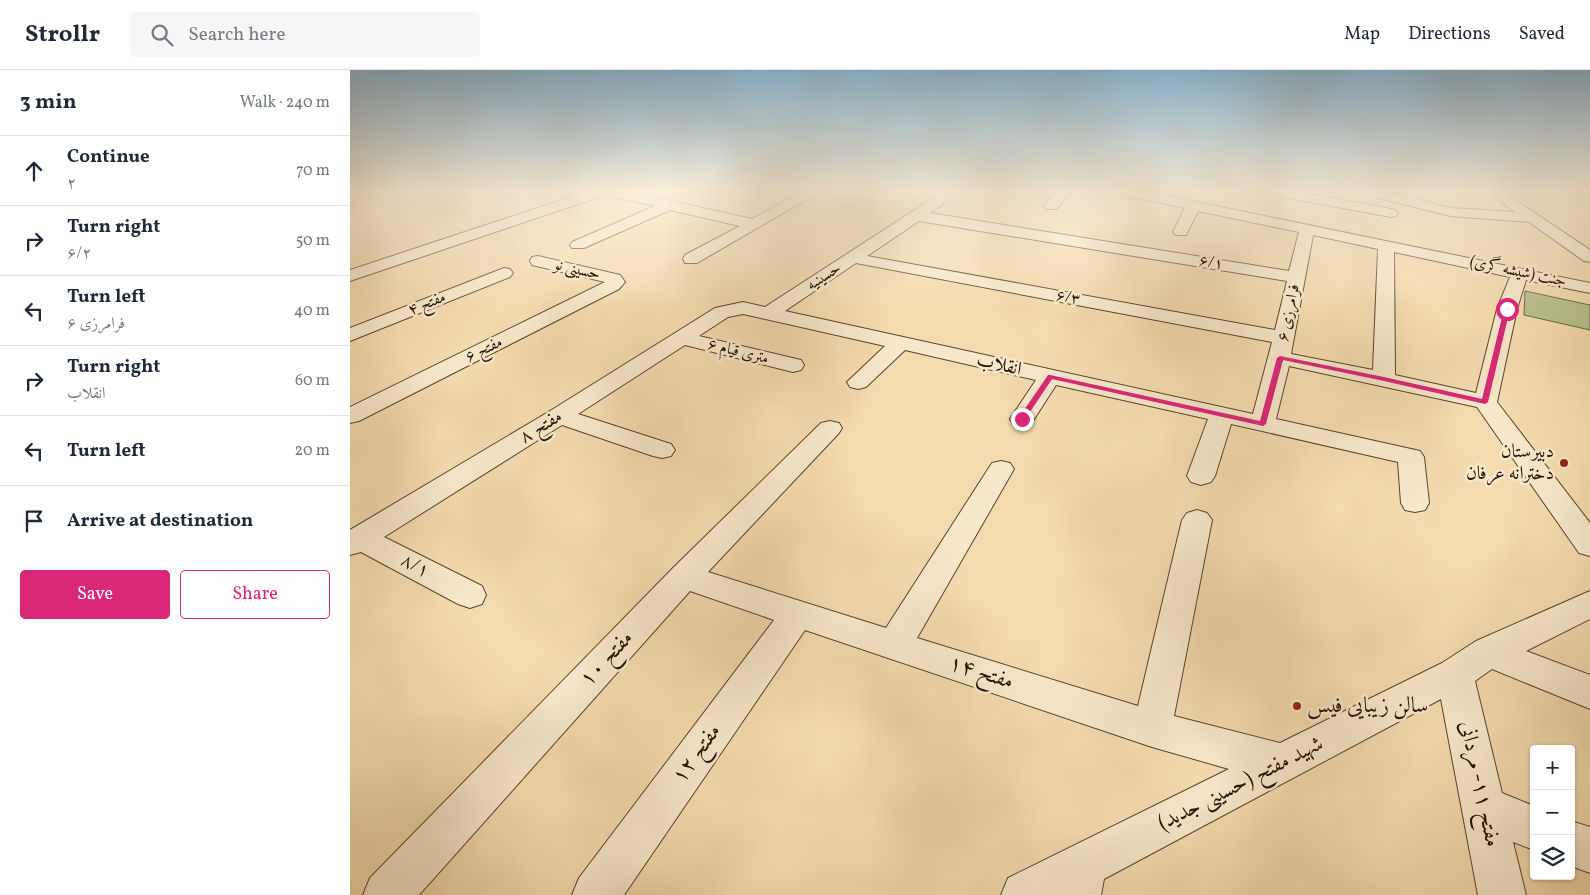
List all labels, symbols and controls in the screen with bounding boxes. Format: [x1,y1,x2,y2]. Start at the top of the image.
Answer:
search box [130,12,480,57]
text: Strollr [25,18,100,52]
icon: search [148,21,176,49]
text: Search here [188,22,286,48]
text: Map [1344,22,1380,47]
text: Directions [1408,22,1491,47]
text: Saved [1519,22,1565,47]
text: 3 min [20,88,76,117]
text: Walk · 240 m [240,92,330,114]
text: Continue [67,144,150,170]
icon: ahead [20,157,48,185]
text: 70 m [296,160,330,182]
text: ۲ [67,173,76,195]
text: Turn right [67,214,160,240]
icon: right [20,227,48,255]
text: 50 m [296,230,330,252]
text: ۶/۲ [67,243,92,265]
street label: ۶/۱ [1197,250,1225,276]
street label: جنت (شیشه گری) [1468,250,1568,293]
street label: حسینی نو [550,254,602,286]
street label: حسینیه [802,258,846,296]
street label: فرامرزی ۶ [1272,282,1306,344]
text: Turn left [67,284,146,310]
street label: ۶/۳ [1054,285,1082,311]
street label: مفتح ۴ [405,286,450,323]
icon: left [20,297,48,325]
route start [1496,298,1519,321]
text: 40 m [294,300,330,322]
text: فرامرزی ۶ [67,313,125,335]
street label: مفتح ۶ [462,332,507,370]
street label: ۶ متری قیام [705,334,771,372]
street label: انقلاب [974,347,1024,383]
text: Turn right [67,354,160,380]
icon: right [20,367,48,395]
text: 60 m [295,370,330,392]
text: انقلاب [67,383,105,405]
street label: مفتح ۸ [514,404,569,453]
route end [1011,408,1034,431]
icon: left [20,437,48,465]
text: Turn left [67,438,146,464]
place label: دبیرستان دخترانه عرفان [1466,439,1554,487]
text: 20 m [295,440,330,462]
marker: دبیرستان دخترانه عرفان [1558,457,1570,469]
icon: arrive [20,507,48,535]
text: Arrive at destination [67,508,253,534]
street label: ۸/۱ [396,548,434,584]
button: Save [20,570,170,619]
button: Share [180,570,330,619]
street label: مفتح ۱۰ [573,624,642,695]
street label: مفتح ۱۴ [944,648,1017,700]
place label: سالن زیبایی فیس [1307,691,1428,722]
marker: سالن زیبایی فیس [1291,700,1303,712]
street label: مفتح ۱۲ [665,718,731,791]
street label: مفتح ۱۱- مردانی [1449,718,1508,850]
street label: شهید مفتح (حسینی جدید) [1153,729,1330,841]
map controls [1530,745,1575,880]
button: + [1530,745,1575,790]
button: − [1530,790,1575,835]
button: layers [1530,835,1575,880]

